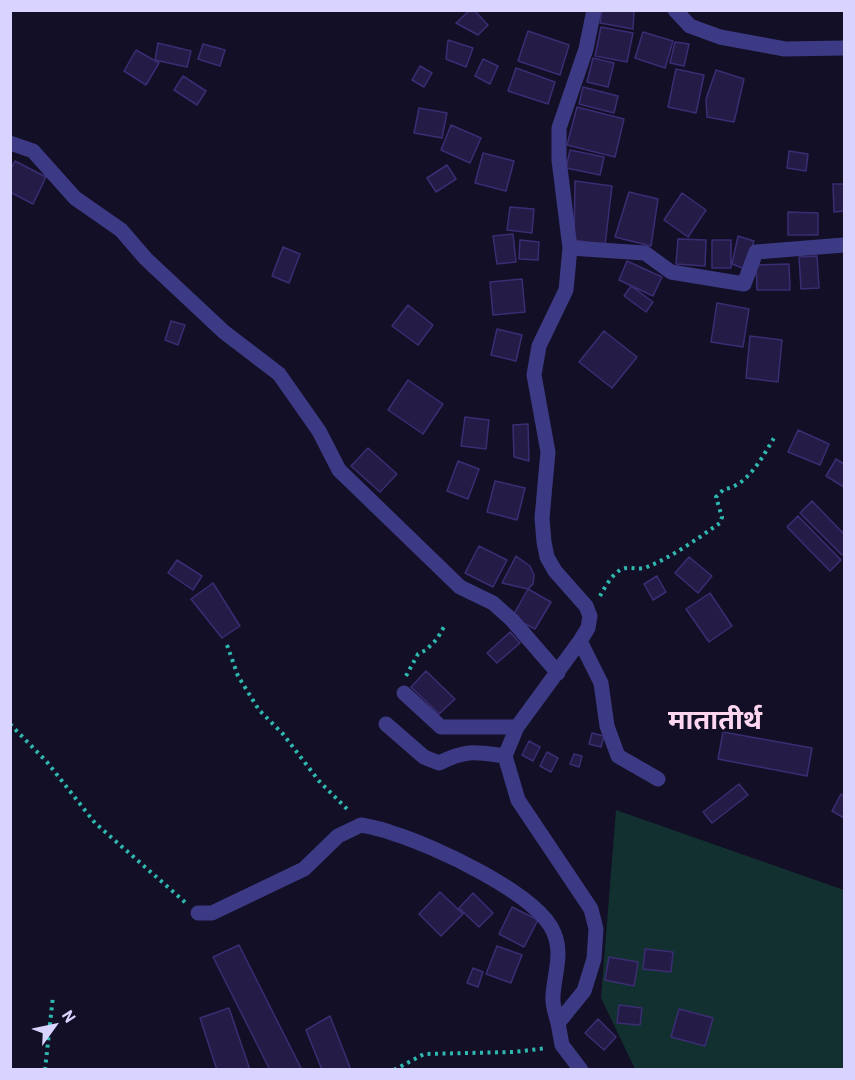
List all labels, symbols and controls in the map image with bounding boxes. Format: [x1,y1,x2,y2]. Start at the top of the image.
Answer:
district label: मातातीर्थ [668,704,762,736]
north arrow [24,996,84,1056]
text: N [59,1006,80,1026]

